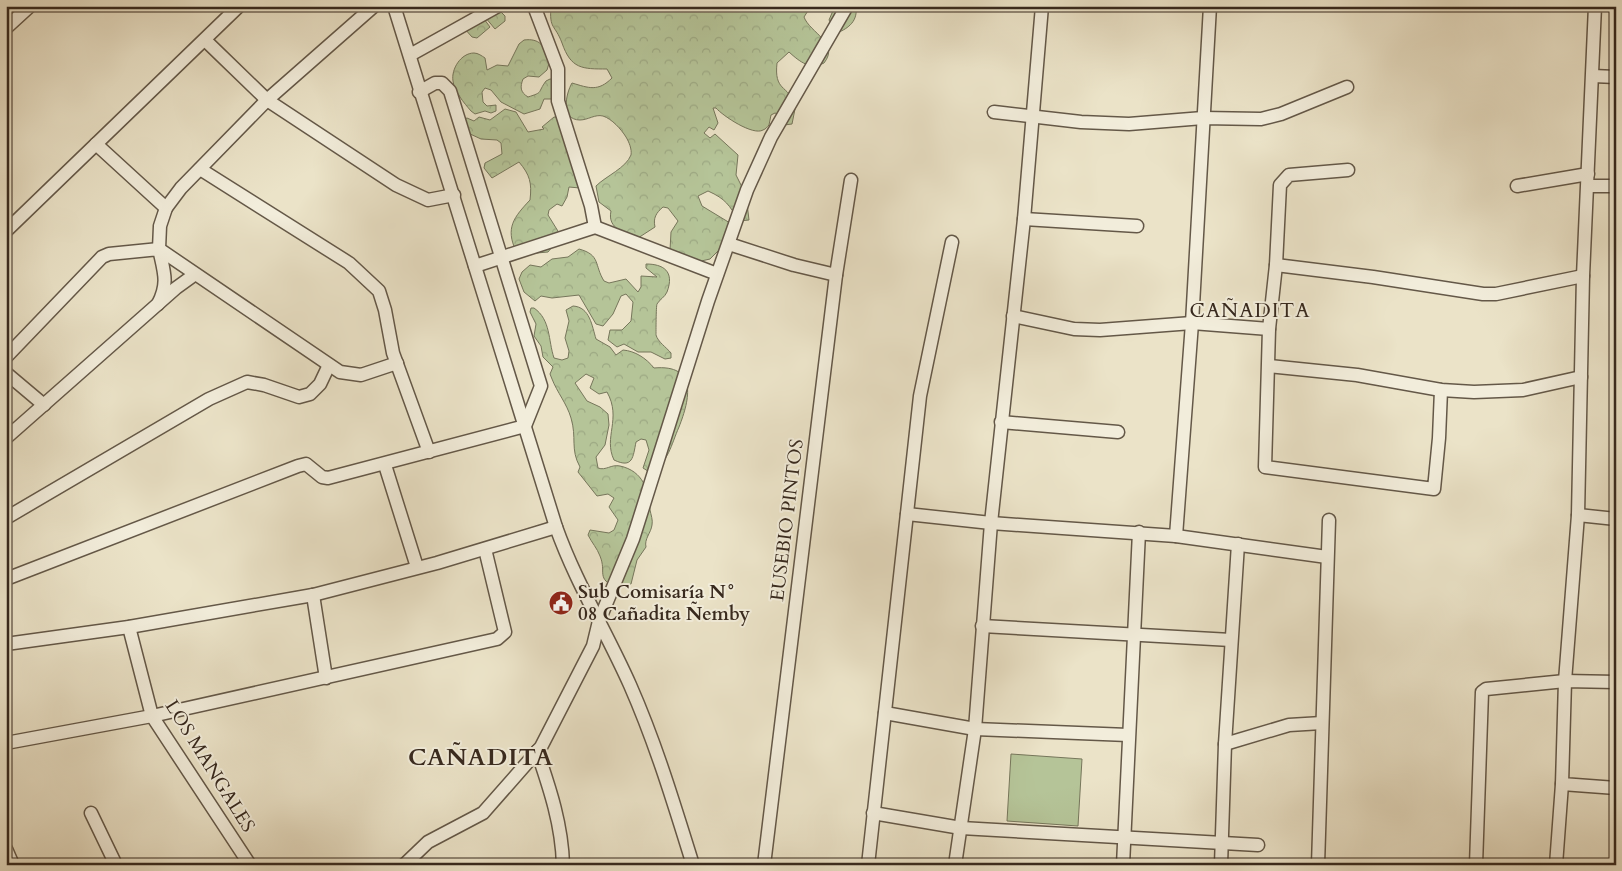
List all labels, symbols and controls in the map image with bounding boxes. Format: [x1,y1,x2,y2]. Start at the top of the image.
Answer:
district label: CAÑADITA [1190,297,1310,324]
street label: EUSEBIO PINTOS [764,437,810,603]
place label: Sub Comisaría N° 08 Cañadita Ñemby [578,579,750,627]
public building icon: Sub Comisaría N° 08 Cañadita Ñemby [548,590,574,616]
street label: LOS MANGALES [159,695,261,837]
district label: CAÑADITA [408,741,554,774]

